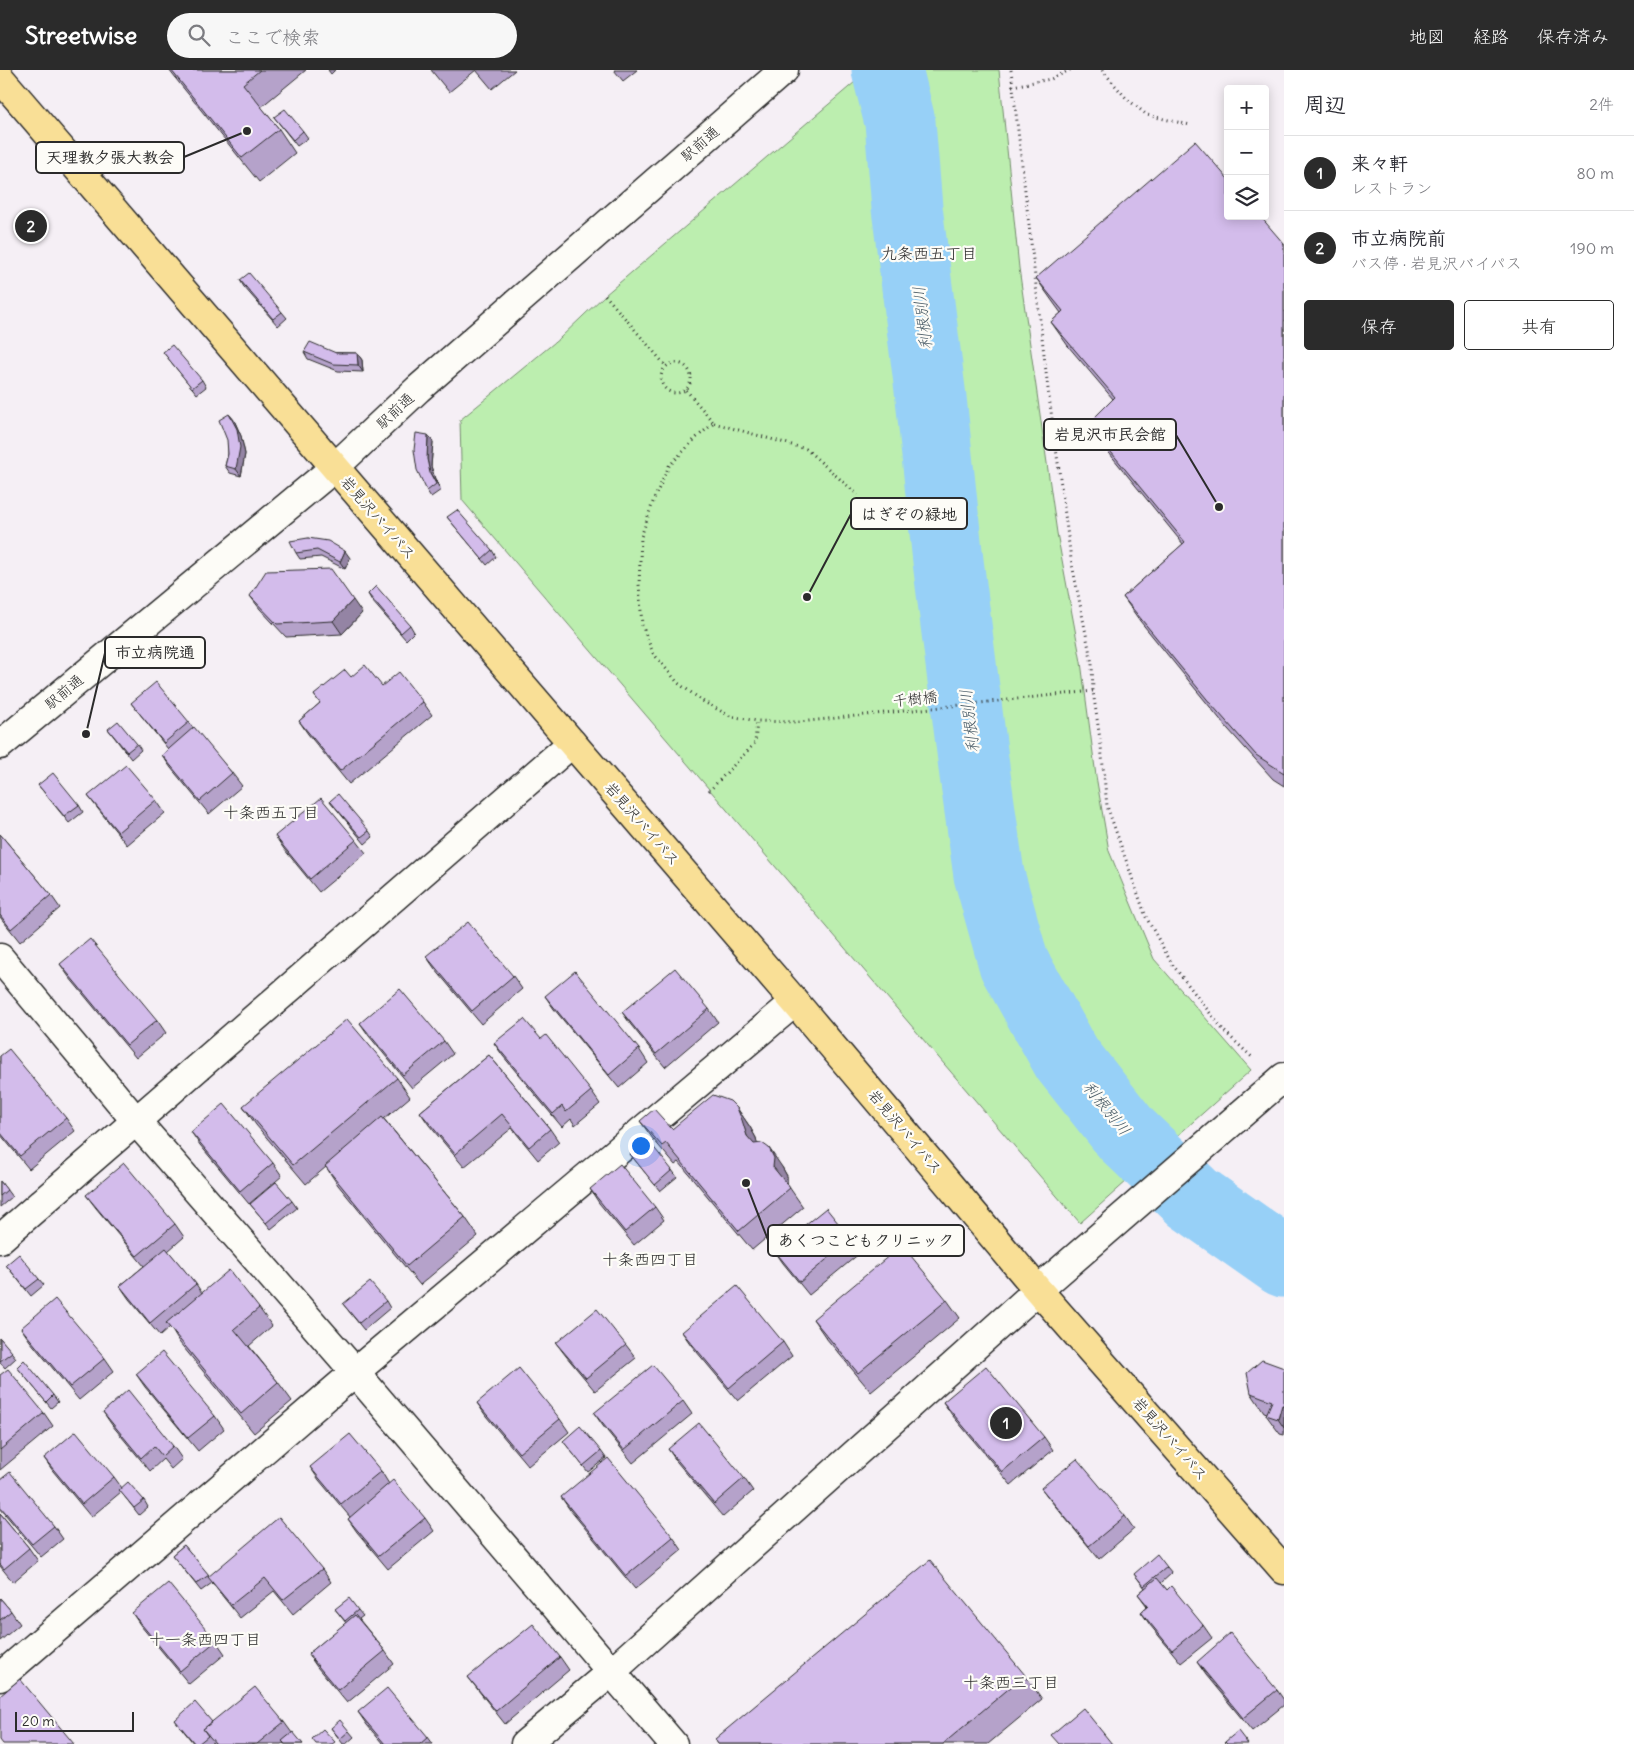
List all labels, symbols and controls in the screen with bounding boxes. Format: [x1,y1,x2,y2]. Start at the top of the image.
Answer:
search box [167,13,517,58]
text: Streetwise [25,20,137,50]
icon: search [185,21,213,49]
text: ここで検索 [225,25,320,49]
text: 地図 [1409,25,1445,48]
text: 経路 [1473,25,1509,48]
text: 保存済み [1537,25,1609,48]
map controls [1224,85,1269,220]
button: + [1224,85,1269,130]
text: 周辺 [1304,91,1346,118]
text: 2件 [1589,94,1614,114]
street label: 駅前通 [676,122,723,166]
button: − [1224,130,1269,175]
callout: 天理教夕張大教会 [36,142,184,173]
text: 天理教夕張大教会 [46,147,174,167]
text: 来々軒 [1351,151,1408,175]
text: 1 [1317,163,1323,183]
text: 80 m [1576,163,1614,183]
button: layers [1224,175,1269,220]
text: レストラン [1351,178,1432,198]
pin: 2 [15,207,47,245]
text: 市立病院前 [1351,226,1446,250]
text: 2 [1316,238,1324,258]
text: 190 m [1570,238,1614,258]
district label: 九条西五丁目 [881,243,977,263]
text: バス停 · 岩見沢バイパス [1351,253,1522,273]
water label: 利根別川 [908,285,936,351]
button: 保存 [1304,300,1454,350]
button: 共有 [1464,300,1614,350]
street label: 駅前通 [372,388,418,433]
callout: 岩見沢市民会館 [1044,419,1176,450]
text: 岩見沢市民会館 [1054,424,1166,444]
street label: 岩見沢バイパス [337,472,420,563]
callout: はぎぞの緑地 [851,498,967,529]
text: はぎぞの緑地 [861,504,957,524]
callout: 市立病院通 [105,637,205,668]
text: 市立病院通 [115,642,195,662]
street label: 駅前通 [40,670,87,713]
street label: 千樹橋 [892,687,938,710]
water label: 利根別川 [955,688,983,754]
street label: 岩見沢バイパス [601,778,684,869]
district label: 十条西五丁目 [223,802,319,822]
water label: 利根別川 [1079,1077,1135,1139]
street label: 岩見沢バイパス [864,1085,946,1178]
your location [628,1133,654,1159]
callout: あくつこどもクリニック [768,1225,964,1256]
text: あくつこどもクリニック [778,1230,954,1250]
district label: 十条西四丁目 [602,1249,698,1269]
street label: 岩見沢バイパス [1129,1393,1212,1484]
pin: 1 [990,1404,1022,1442]
district label: 十一条西四丁目 [149,1629,261,1649]
district label: 十条西三丁目 [963,1672,1059,1692]
scale bar [15,1709,134,1732]
text: 20 m [22,1712,55,1730]

